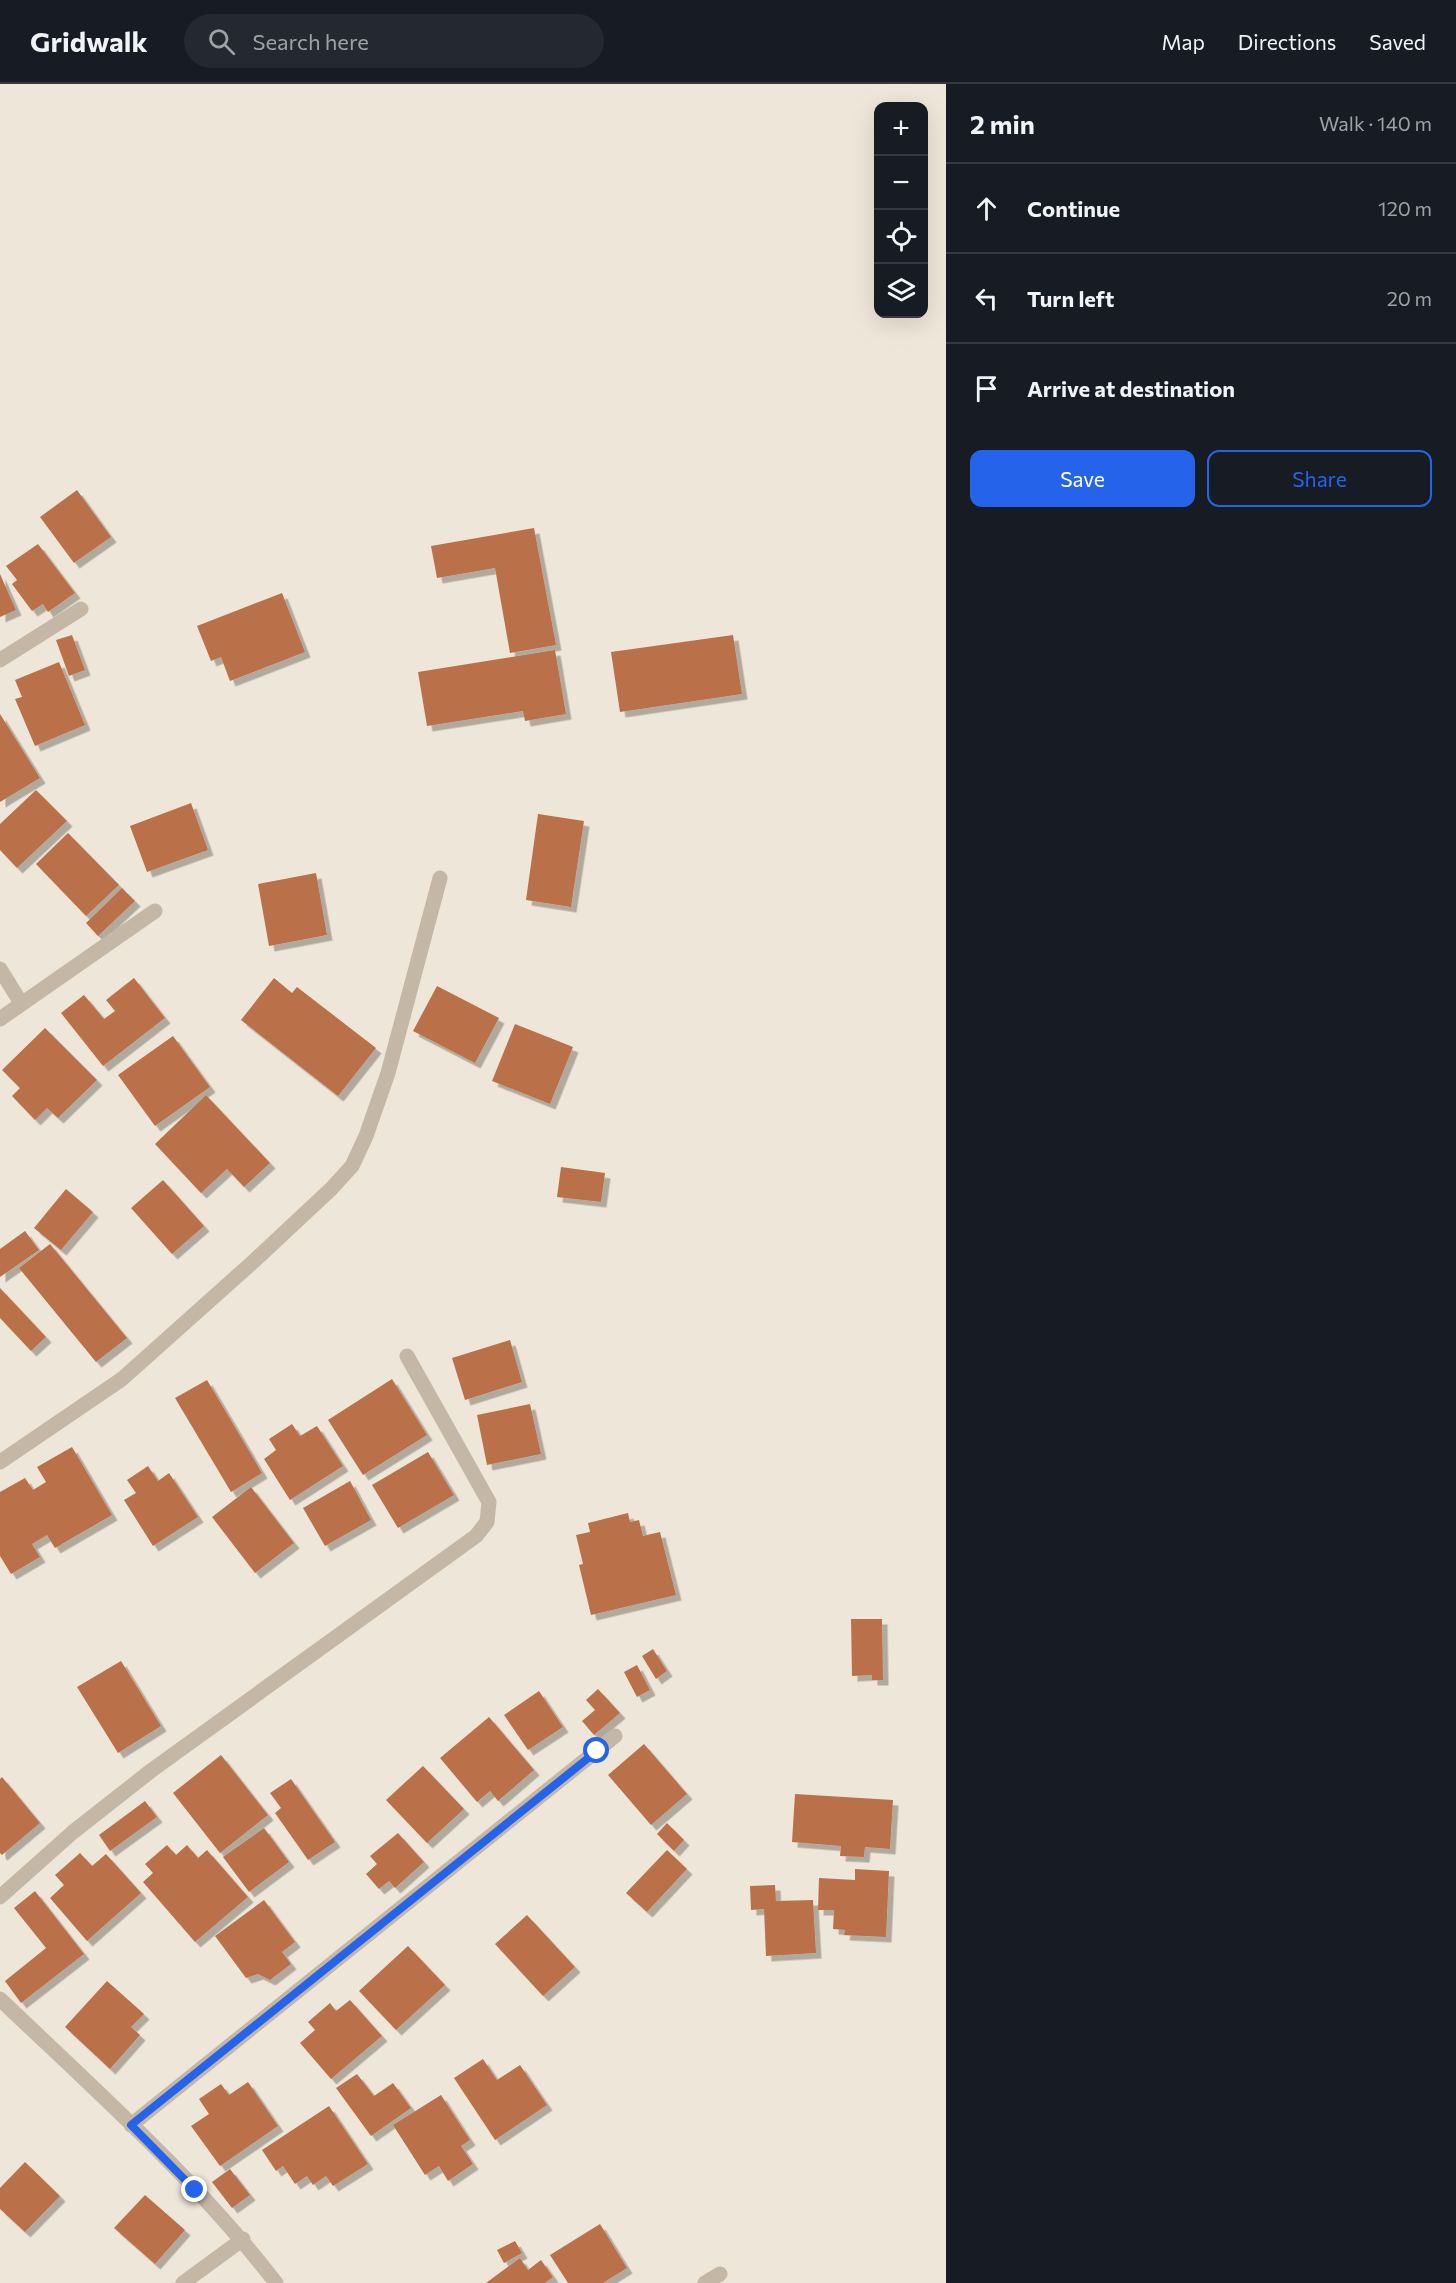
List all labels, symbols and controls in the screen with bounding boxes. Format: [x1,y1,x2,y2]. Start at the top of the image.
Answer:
search box [184,14,604,68]
text: Gridwalk [30,24,148,58]
icon: search [205,25,238,58]
text: Search here [253,28,369,55]
text: Map [1162,29,1205,54]
text: Directions [1238,29,1336,54]
text: Saved [1369,29,1426,54]
map controls [874,102,928,318]
button: + [874,102,928,156]
text: 2 min [970,108,1035,139]
text: Walk · 140 m [1319,111,1432,135]
button: − [874,156,928,210]
icon: ahead [970,192,1003,225]
text: Continue [1027,195,1120,222]
text: 120 m [1378,196,1432,220]
button: locate [874,210,928,264]
button: layers [874,264,928,318]
icon: left [970,282,1003,315]
text: Turn left [1027,285,1114,312]
text: 20 m [1387,286,1432,310]
icon: arrive [970,372,1003,405]
text: Arrive at destination [1027,375,1235,402]
button: Save [970,450,1195,507]
button: Share [1207,450,1432,507]
route start [583,1737,609,1763]
route end [181,2176,207,2202]

